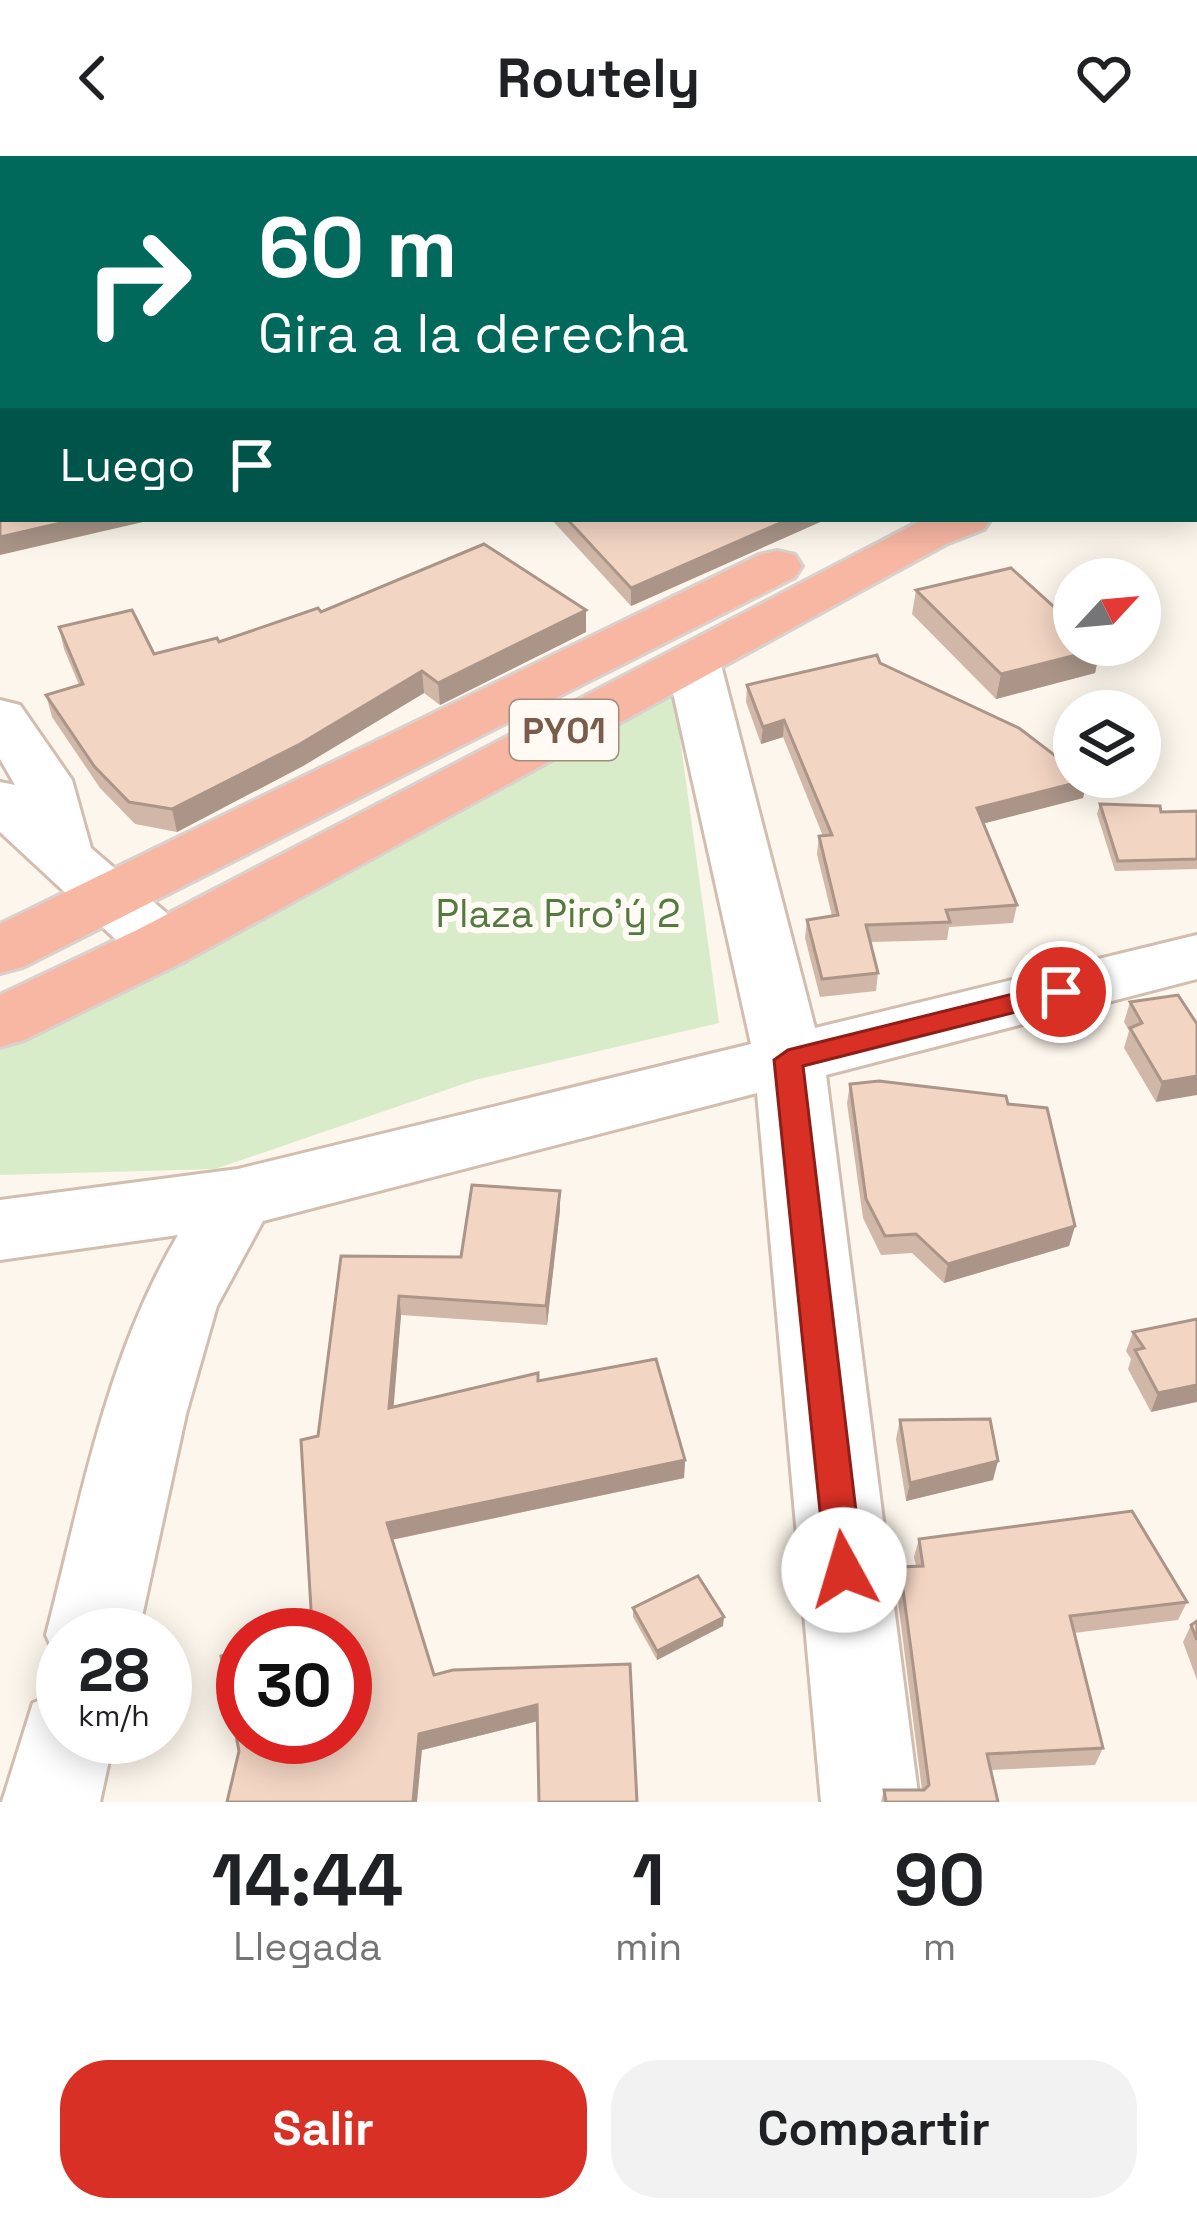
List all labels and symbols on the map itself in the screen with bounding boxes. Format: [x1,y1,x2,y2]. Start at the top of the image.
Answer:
north arrow [1053,558,1161,666]
road number: PY01 [510,700,618,760]
park label: Plaza Piro'ý 2 [435,889,681,938]
pin [1010,941,1112,1043]
position arrow [781,1507,907,1633]
speed limit sign: 30 [216,1608,372,1764]

